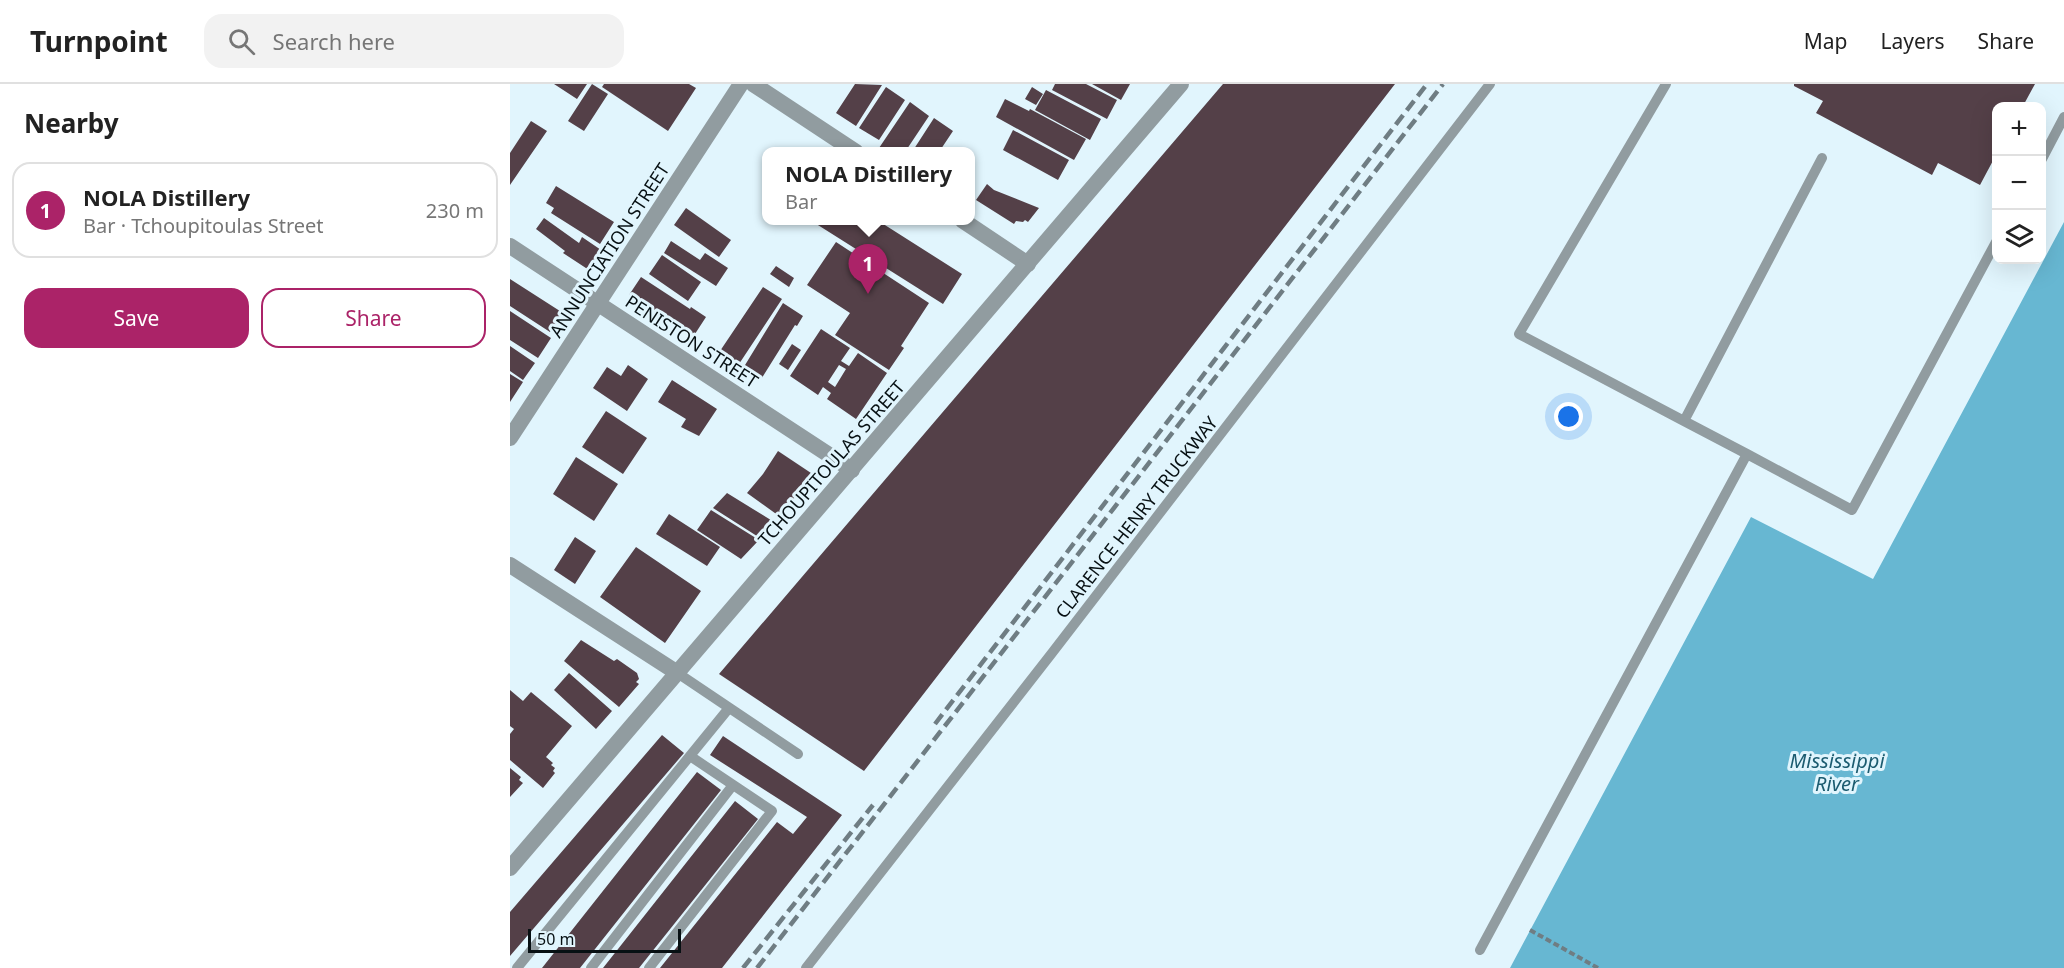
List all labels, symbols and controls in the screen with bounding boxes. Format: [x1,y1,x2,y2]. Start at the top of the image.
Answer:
search box [204,14,624,68]
text: Turnpoint [30,22,168,60]
icon: search [225,25,258,58]
text: Search here [273,26,395,56]
text: Map [1804,27,1848,55]
text: Layers [1881,27,1945,55]
text: Share [1978,27,2034,55]
map controls [1992,102,2046,264]
button: + [1992,102,2046,156]
text: Nearby [24,105,119,141]
popup [762,147,975,225]
button: − [1992,156,2046,210]
street label: ANNUNCIATION STREET [544,158,674,342]
text: NOLA Distillery [785,158,952,188]
text: NOLA Distillery [83,182,250,212]
text: Bar [785,188,817,215]
text: 1 [40,197,51,224]
text: 230 m [426,197,484,224]
button: layers [1992,210,2046,264]
text: Bar · Tchoupitoulas Street [83,212,324,239]
pin: 1 [848,244,888,294]
button: Save [24,288,249,348]
button: Share [261,288,486,348]
street label: PENISTON STREET [621,289,763,393]
street label: TCHOUPITOULAS STREET [752,375,910,551]
your location [1554,402,1583,431]
street label: CLARENCE HENRY TRUCKWAY [1050,411,1223,623]
water label: Mississippi River [1789,747,1885,797]
scale bar [528,926,681,954]
text: 50 m [537,928,574,950]

